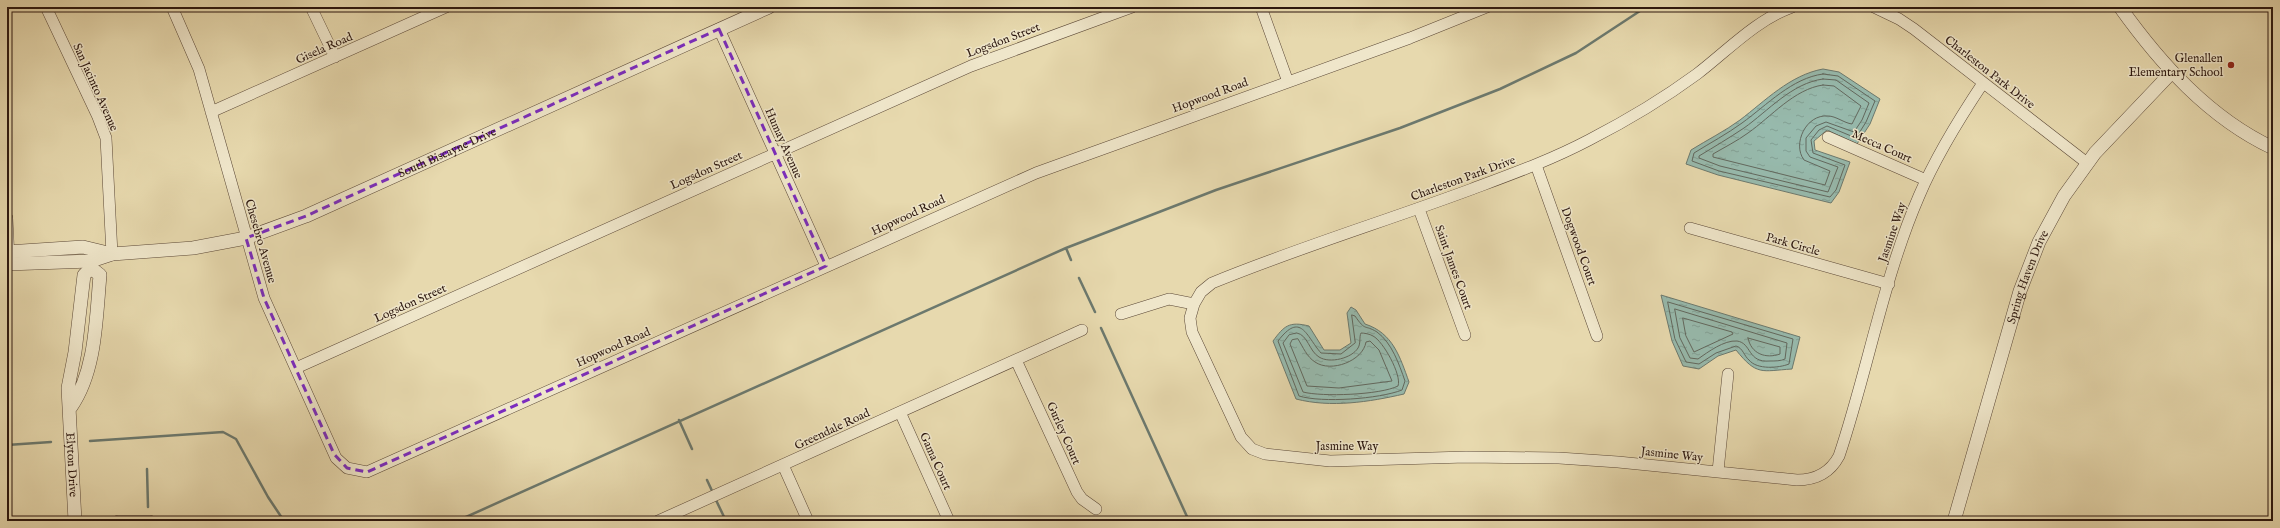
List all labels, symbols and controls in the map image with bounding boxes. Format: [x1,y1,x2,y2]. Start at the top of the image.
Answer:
street label: Logsdon Street [964,20,1042,61]
street label: Gisela Road [293,29,356,68]
street label: Charleston Park Drive [1942,32,2038,113]
street label: San Jacinto Avenue [69,41,122,134]
place label: Glenallen Elementary School [2129,51,2224,80]
marker: Glenallen Elementary School [2226,60,2236,70]
street label: Hopwood Road [1170,75,1251,117]
street label: Humay Avenue [761,105,806,181]
street label: South Biscayne Drive [396,124,499,181]
street label: Mecca Court [1849,126,1914,166]
street label: Logsdon Street [668,148,745,193]
street label: Charleston Park Drive [1409,152,1518,204]
street label: Hopwood Road [869,192,949,240]
street label: Chesebro Avenue [241,197,280,285]
street label: Jasmine Way [1875,200,1911,266]
street label: Dogwood Court [1557,205,1600,287]
street label: Saint James Court [1430,223,1476,312]
street label: Spring Haven Drive [2004,227,2052,326]
street label: Park Circle [1764,230,1822,259]
street label: Logsdon Street [372,281,449,326]
street label: Hopwood Road [574,324,654,371]
street label: Gurley Court [1043,399,1084,467]
street label: Greendale Road [792,405,873,453]
street label: Gama Court [916,430,955,492]
street label: Elyton Drive [62,432,81,498]
street label: Jasmine Way [1314,439,1378,455]
street label: Jasmine Way [1638,444,1704,466]

